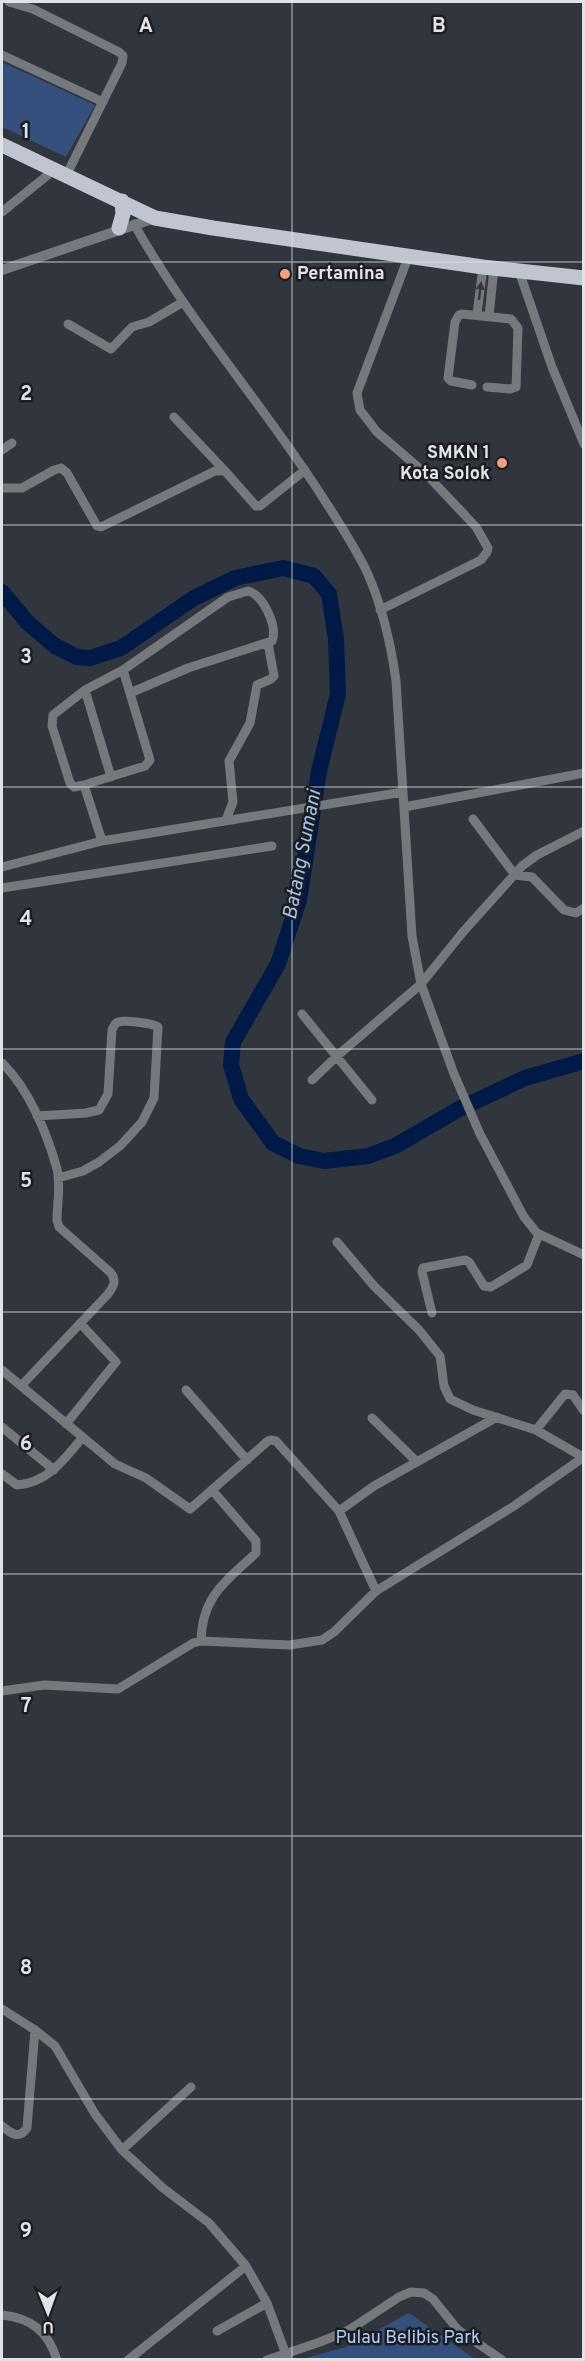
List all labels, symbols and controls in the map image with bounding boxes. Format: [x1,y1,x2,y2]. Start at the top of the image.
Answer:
text: A [139,14,153,40]
text: B [432,14,446,40]
text: 1 [22,120,30,146]
place label: Pertamina [297,263,385,286]
marker: Pertamina [278,267,292,281]
one-way arrow [475,281,485,300]
text: 2 [20,382,32,408]
place label: SMKN 1 Kota Solok [400,442,490,486]
marker: SMKN 1 Kota Solok [495,456,509,470]
text: 3 [20,645,32,671]
water label: Batang Sumani [278,787,328,922]
text: 4 [20,907,32,933]
text: 5 [20,1169,32,1195]
text: 6 [20,1432,32,1458]
text: 7 [21,1694,31,1720]
text: 8 [20,1956,32,1982]
text: 9 [20,2219,32,2245]
north arrow [18,2283,78,2343]
text: U [42,2316,54,2336]
park label: Pulau Belibis Park [335,2327,481,2350]

